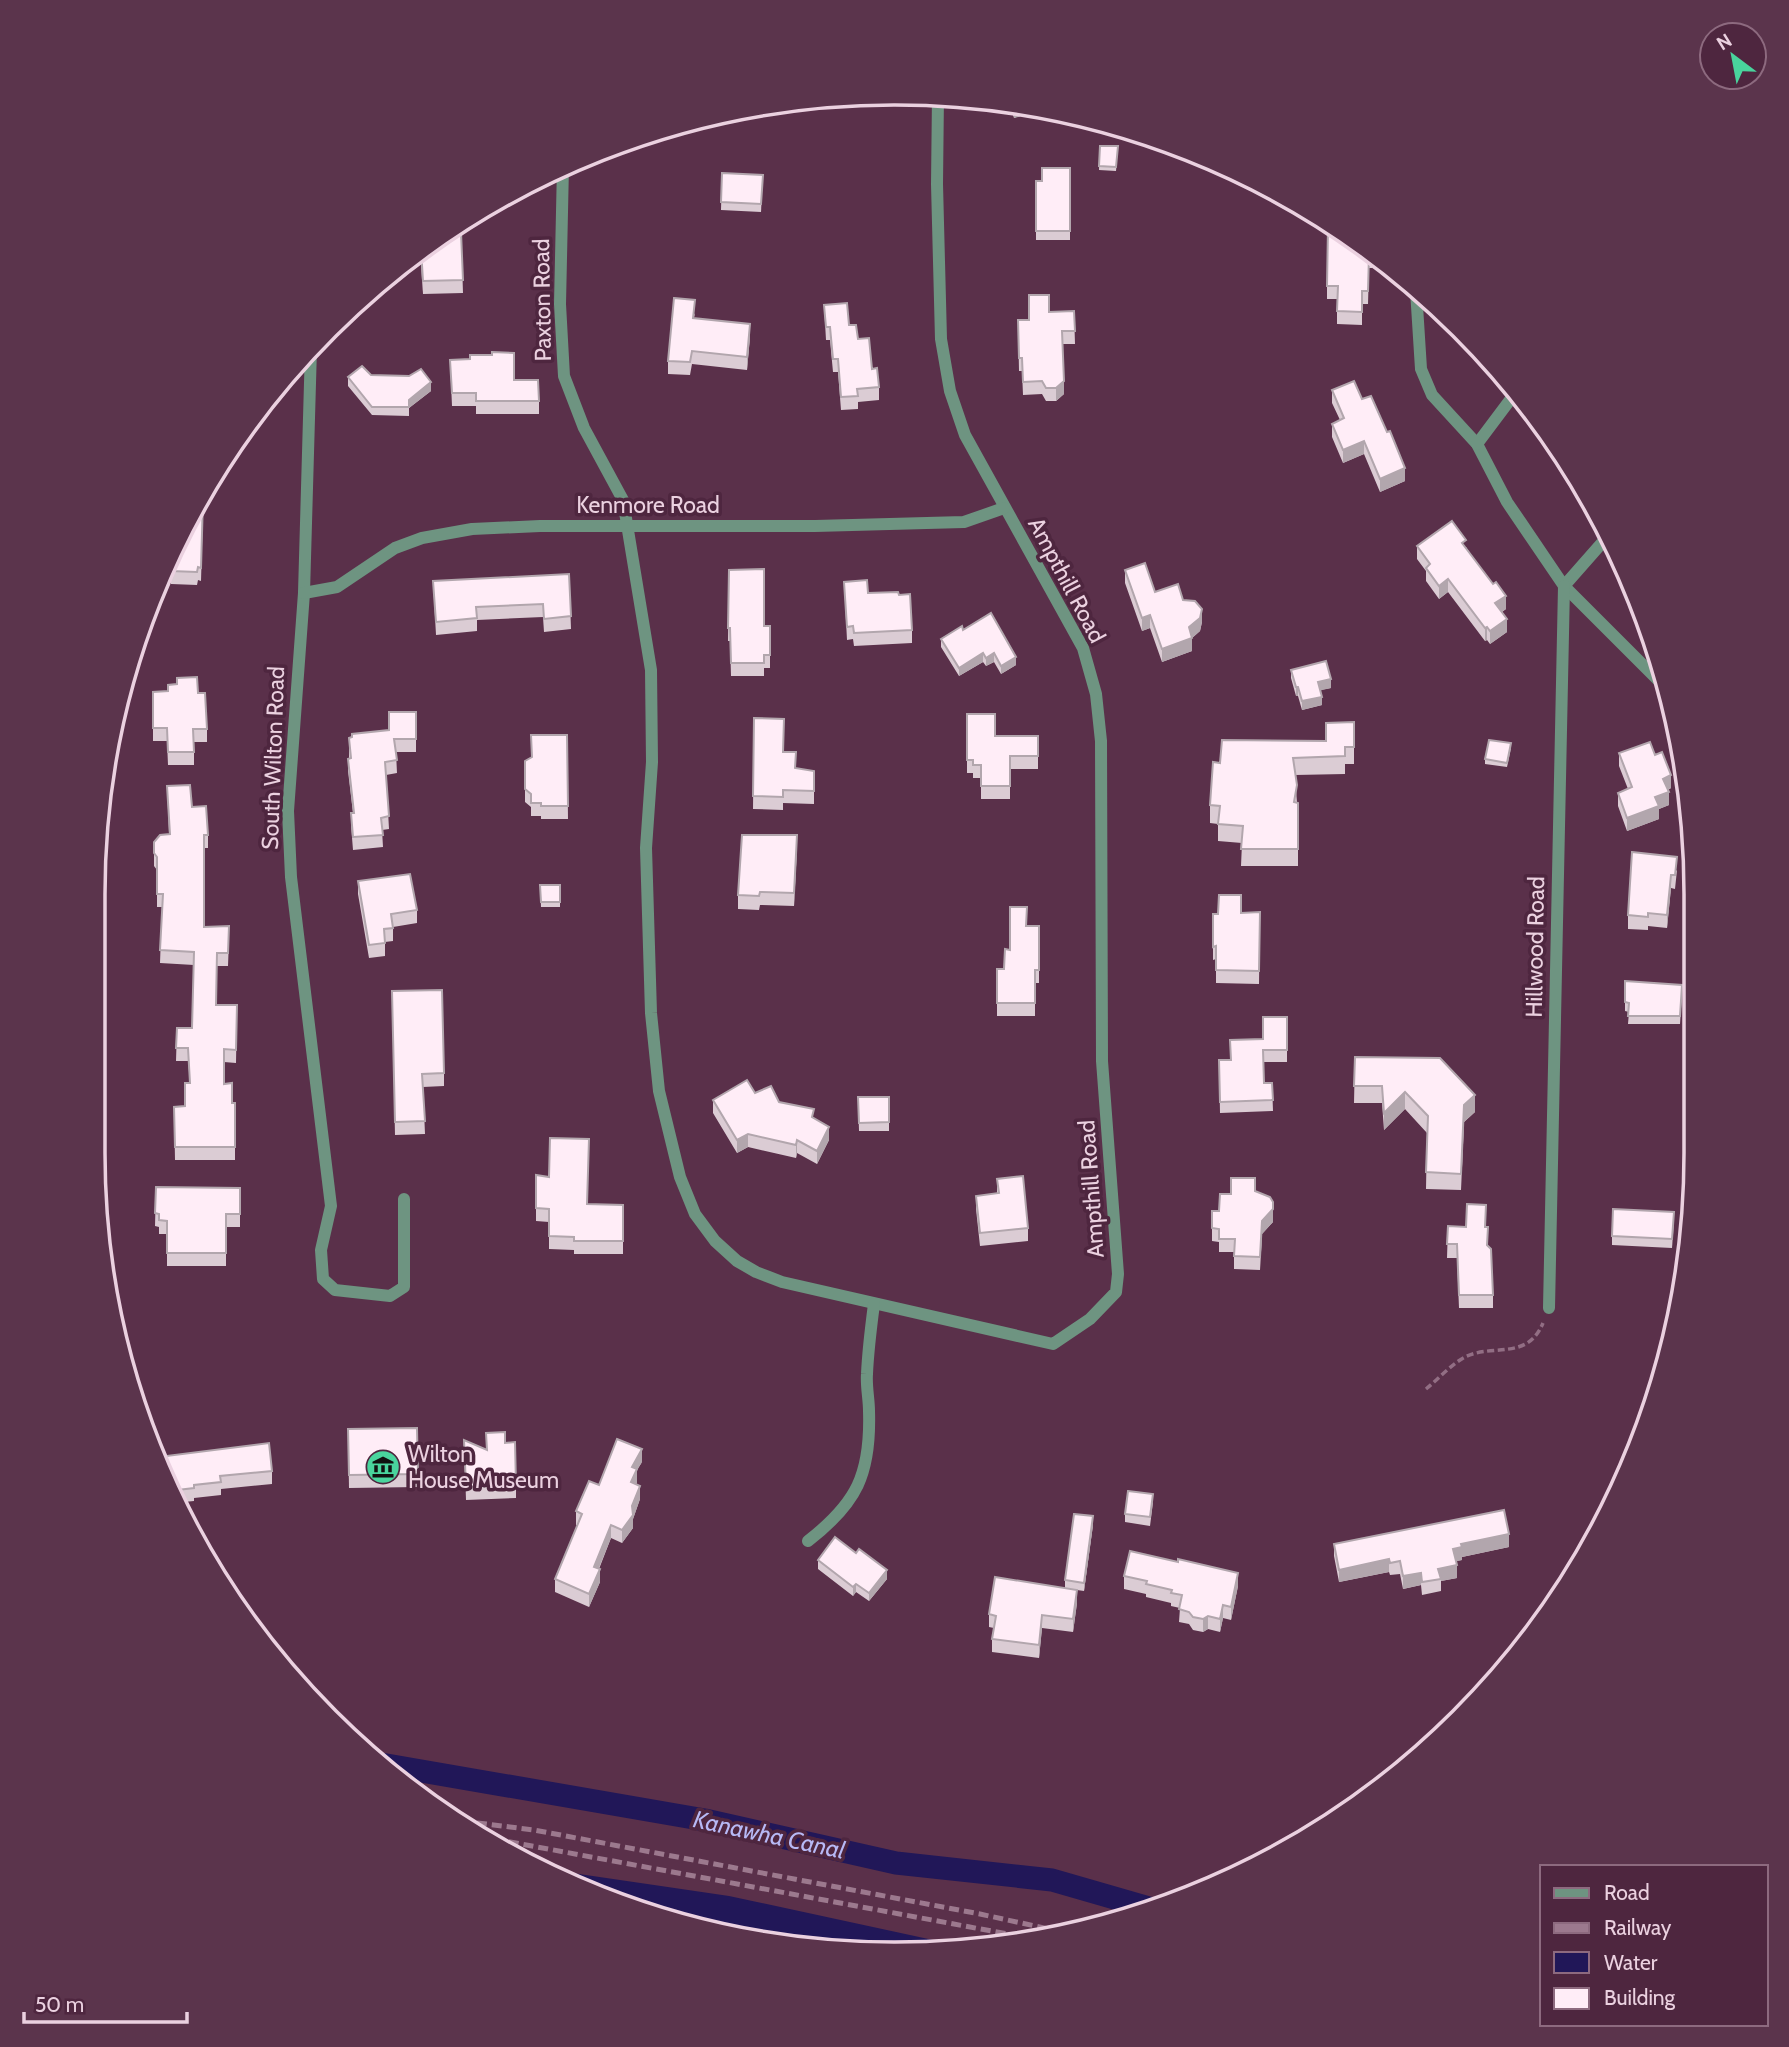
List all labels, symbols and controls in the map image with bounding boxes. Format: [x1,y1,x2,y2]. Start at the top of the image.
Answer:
north arrow [1698,21,1768,91]
text: N [1712,29,1736,55]
street label: Paxton Road [527,238,557,362]
street label: Kenmore Road [576,491,720,519]
street label: Ampthill Road [1022,513,1112,647]
street label: South Wilton Road [256,666,290,850]
street label: Hillwood Road [1520,876,1550,1018]
street label: Ampthill Road [1072,1119,1110,1259]
place label: Wilton House Museum [408,1440,559,1494]
museum icon: Wilton House Museum [364,1448,402,1486]
water label: Kanawha Canal [691,1804,848,1865]
legend [1540,1865,1768,2026]
text: Road [1604,1880,1650,1905]
text: Railway [1604,1915,1672,1940]
text: Water [1604,1950,1658,1975]
scale bar [24,1980,187,2024]
text: Building [1604,1985,1676,2010]
text: 50 m [35,1992,84,2017]

